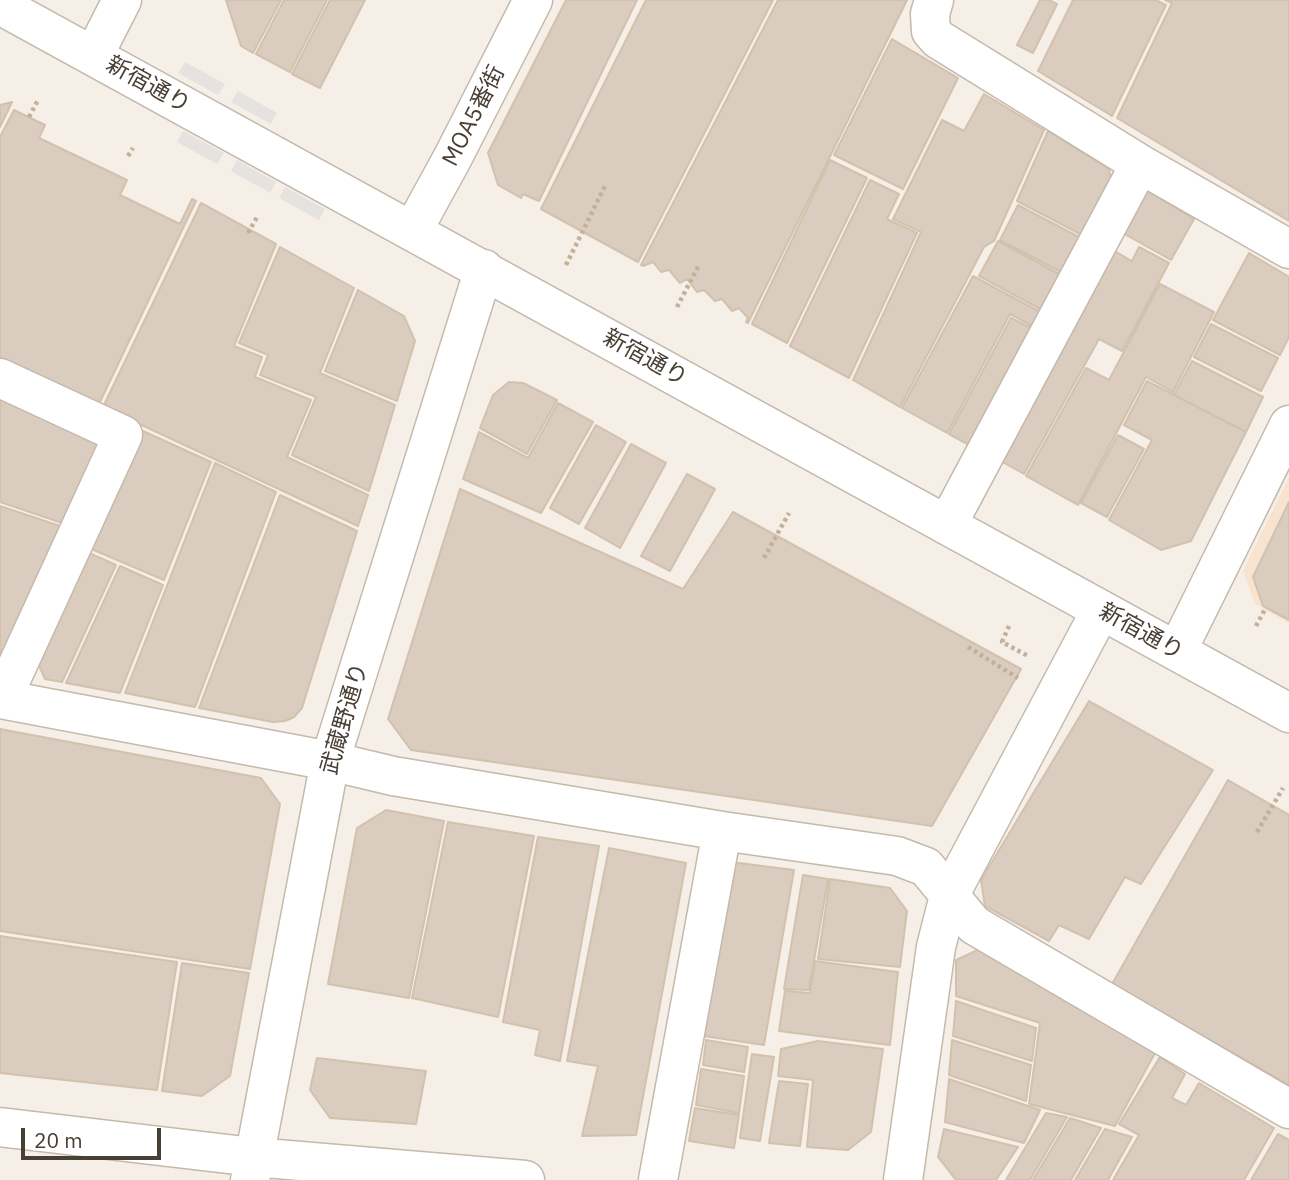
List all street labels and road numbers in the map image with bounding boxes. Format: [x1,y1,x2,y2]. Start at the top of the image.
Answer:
street label: 新宿通り [101,51,195,119]
street label: MOA5番街 [437,61,511,171]
street label: 新宿通り [598,324,692,392]
street label: 新宿通り [1094,598,1188,666]
street label: 武蔵野通り [316,660,374,778]

